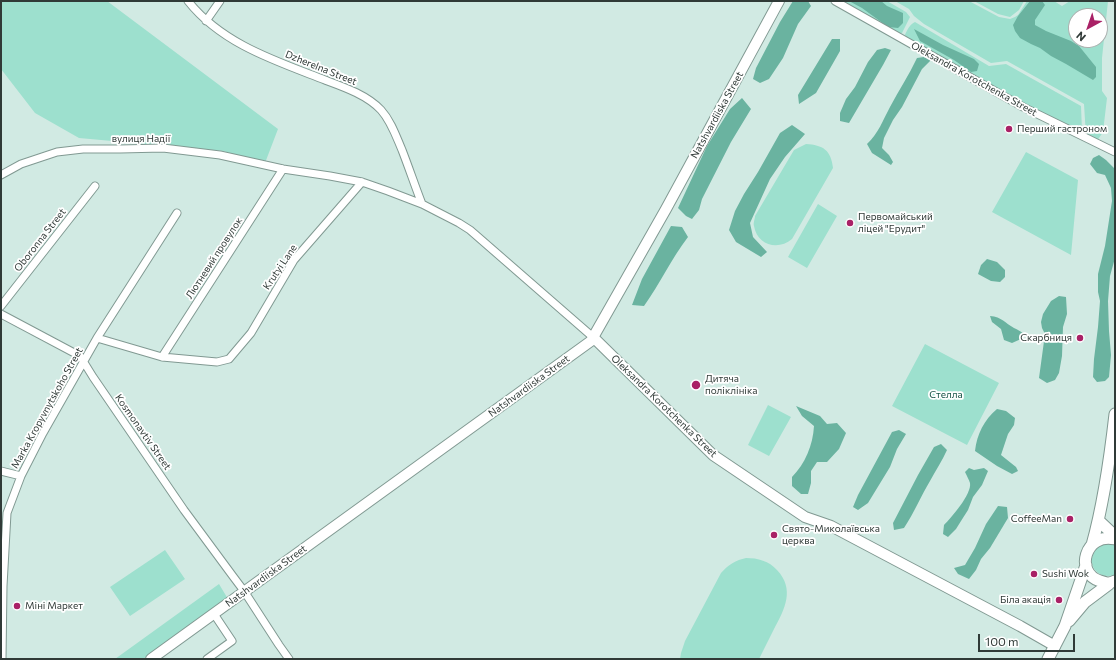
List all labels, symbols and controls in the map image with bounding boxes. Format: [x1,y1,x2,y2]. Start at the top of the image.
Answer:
north arrow [1068,8,1108,48]
text: N [1073,29,1088,44]
street label: Oleksandra Korotchenka Street [909,39,1039,119]
street label: Dzherelna Street [283,48,359,88]
street label: Natshvardiiska Street [688,69,746,161]
place label: Перший гастроном [1017,123,1107,135]
marker: Перший гастроном [1004,124,1014,134]
street label: вулиця Надії [112,133,170,145]
street label: Oboronna Street [12,206,68,274]
place label: Первомайський ліцей "Ерудит" [858,211,933,234]
street label: Лютневий провулок [183,215,245,301]
marker: Первомайський ліцей "Ерудит" [845,218,855,228]
street label: Krutyi Lane [260,242,300,292]
place label: Скарбниця [1020,332,1072,344]
marker: Скарбниця [1075,333,1085,343]
street label: Marka Kropyvnytskoho Street [9,345,85,471]
street label: Oleksandra Korotchenka Street [609,352,719,460]
street label: Natshvardiiska Street [486,353,572,419]
place label: Дитяча поліклініка [705,373,757,396]
marker: Дитяча поліклініка [690,379,702,391]
park label: Стелла [929,389,963,401]
street label: Kosmonavtiv Street [112,392,174,472]
place label: CoffeeMan [1011,513,1062,525]
marker: CoffeeMan [1065,514,1075,524]
place label: Свято-Миколаївська церква [782,523,880,546]
marker: Свято-Миколаївська церква [769,530,779,540]
street label: Natshvardiiska Street [223,543,309,609]
place label: Sushi Wok [1042,568,1089,580]
marker: Sushi Wok [1029,569,1039,579]
place label: Біла акація [1000,594,1051,606]
marker: Біла акація [1054,595,1064,605]
place label: Міні Маркет [25,600,83,612]
marker: Міні Маркет [12,601,22,611]
scale bar [980,626,1077,652]
text: 100 m [985,634,1019,648]

